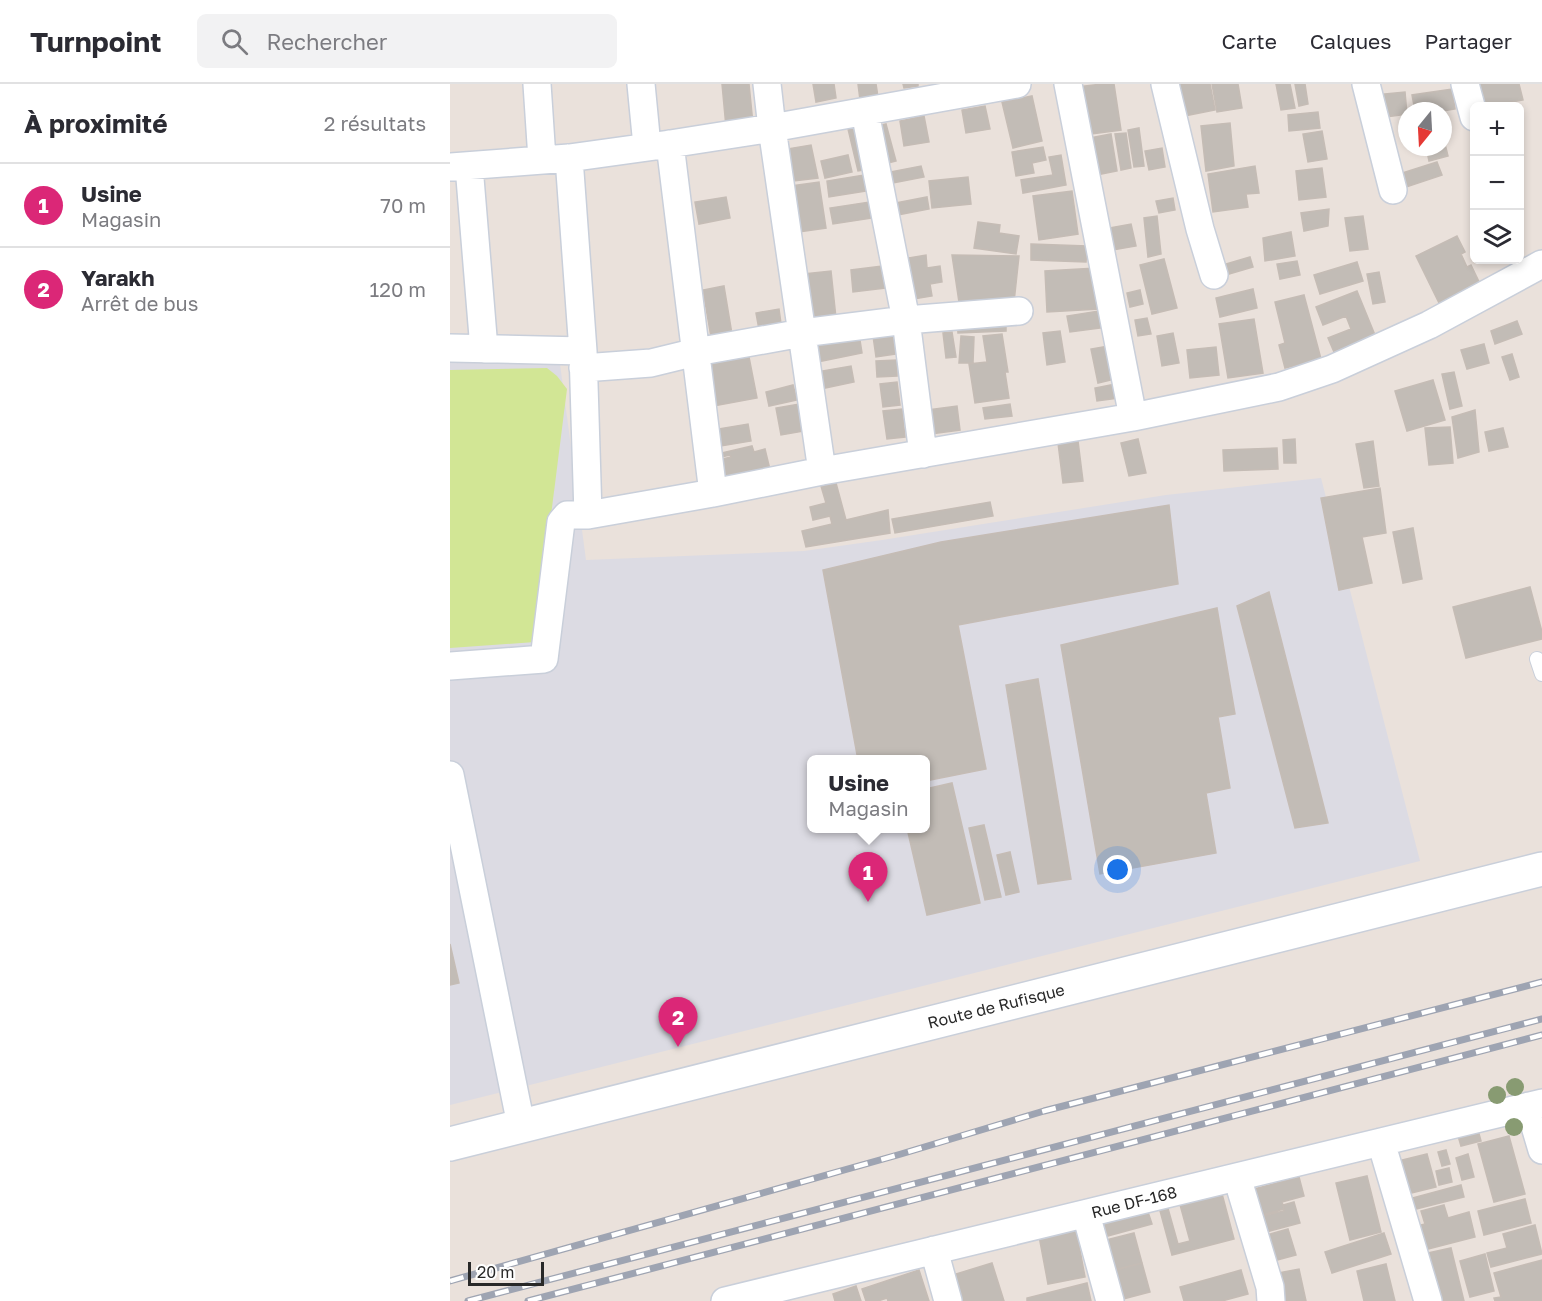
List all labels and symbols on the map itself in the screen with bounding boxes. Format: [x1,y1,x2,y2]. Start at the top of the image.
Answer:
north arrow [1398,102,1452,156]
pin: 1 [848,852,888,902]
your location [1103,855,1132,884]
street label: Route de Rufisque [925,979,1067,1033]
pin: 2 [658,998,698,1047]
street label: Rue DF-168 [1089,1182,1179,1222]
scale bar [468,1259,544,1286]

